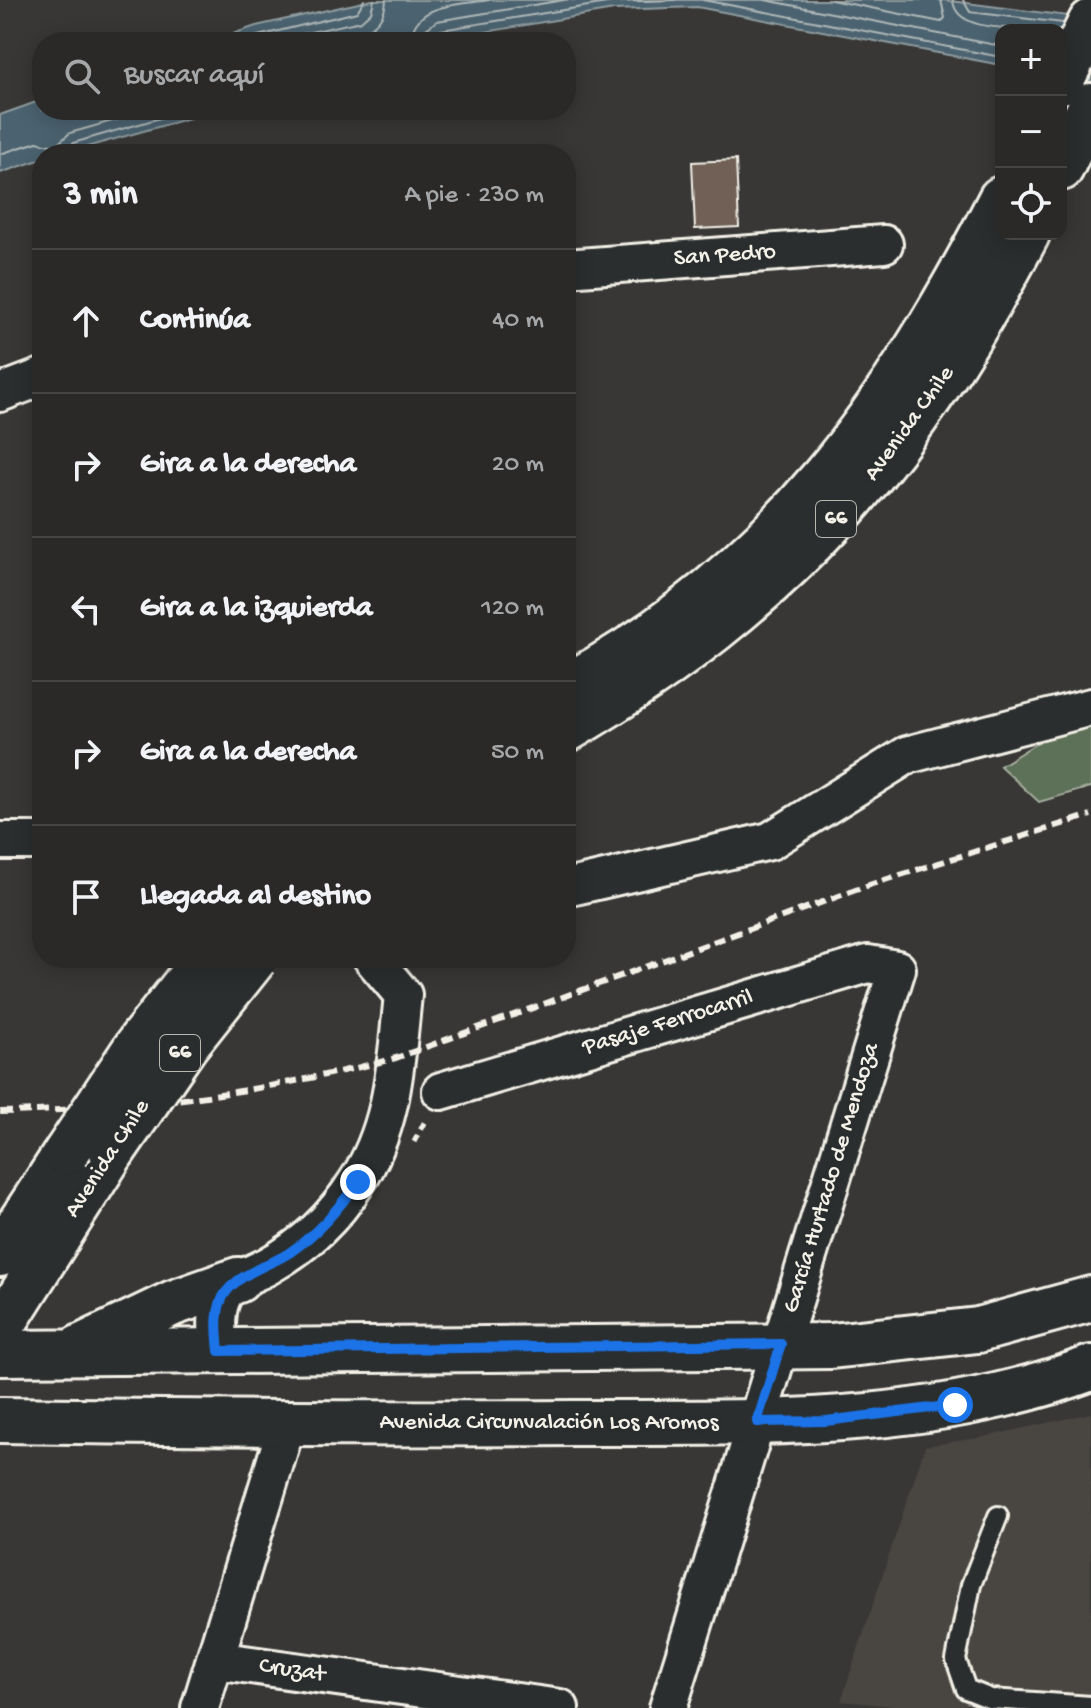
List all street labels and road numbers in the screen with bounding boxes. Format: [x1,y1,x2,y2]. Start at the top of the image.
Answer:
street label: San Pedro [673,238,777,274]
street label: Avenida Chile [858,360,962,487]
road number: 66 [816,501,856,537]
street label: Pasaje Ferrocarril [578,983,757,1063]
road number: 66 [160,1035,200,1071]
street label: García Hurtado de Mendoza [777,1039,887,1317]
street label: Avenida Chile [59,1094,157,1224]
street label: Avenida Circunvalación Los Aromos [380,1409,720,1438]
street label: Cruzat [257,1652,329,1690]

